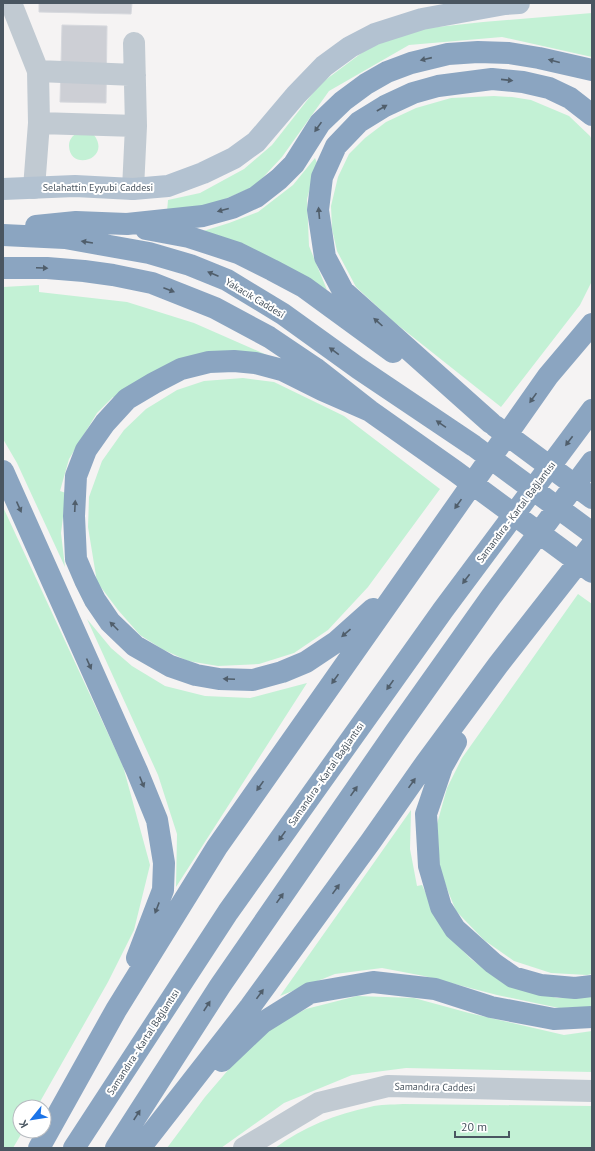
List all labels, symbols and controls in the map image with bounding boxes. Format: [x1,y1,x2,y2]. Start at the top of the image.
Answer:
one-way arrow [419,57,432,63]
one-way arrow [548,58,560,64]
one-way arrow [501,77,513,84]
one-way arrow [376,105,388,112]
one-way arrow [314,122,322,133]
street label: Selahattin Eyyubi Caddesi [43,181,153,194]
one-way arrow [315,207,322,219]
one-way arrow [216,208,229,214]
one-way arrow [81,239,93,245]
one-way arrow [36,265,48,272]
one-way arrow [206,271,218,277]
street label: Yakacık Caddesi [223,275,287,321]
one-way arrow [164,287,176,293]
one-way arrow [373,318,383,327]
one-way arrow [329,347,339,355]
one-way arrow [529,393,537,403]
one-way arrow [436,421,447,428]
one-way arrow [564,436,573,447]
street label: Samandıra - Kartal Bağlantısı [474,459,558,565]
one-way arrow [454,499,462,509]
one-way arrow [71,500,78,512]
one-way arrow [16,501,22,512]
one-way arrow [462,574,470,585]
one-way arrow [109,621,119,631]
one-way arrow [341,628,351,637]
one-way arrow [86,658,92,669]
one-way arrow [331,674,339,684]
one-way arrow [222,676,235,682]
one-way arrow [386,679,394,690]
street label: Samandıra - Kartal Bağlantısı [285,720,367,828]
one-way arrow [139,777,145,789]
one-way arrow [408,778,416,788]
one-way arrow [256,780,264,791]
one-way arrow [350,786,358,797]
one-way arrow [278,831,286,841]
one-way arrow [332,884,340,894]
one-way arrow [276,893,284,904]
one-way arrow [153,902,159,914]
street label: Samandıra - Kartal Bağlantısı [104,987,182,1097]
one-way arrow [255,988,264,999]
one-way arrow [204,1000,211,1012]
street label: Samandıra Caddesi [394,1080,476,1094]
north arrow [12,1099,52,1139]
one-way arrow [133,1110,141,1120]
scale bar [455,1113,509,1139]
text: K [15,1117,31,1130]
text: 20 m [461,1119,487,1134]

